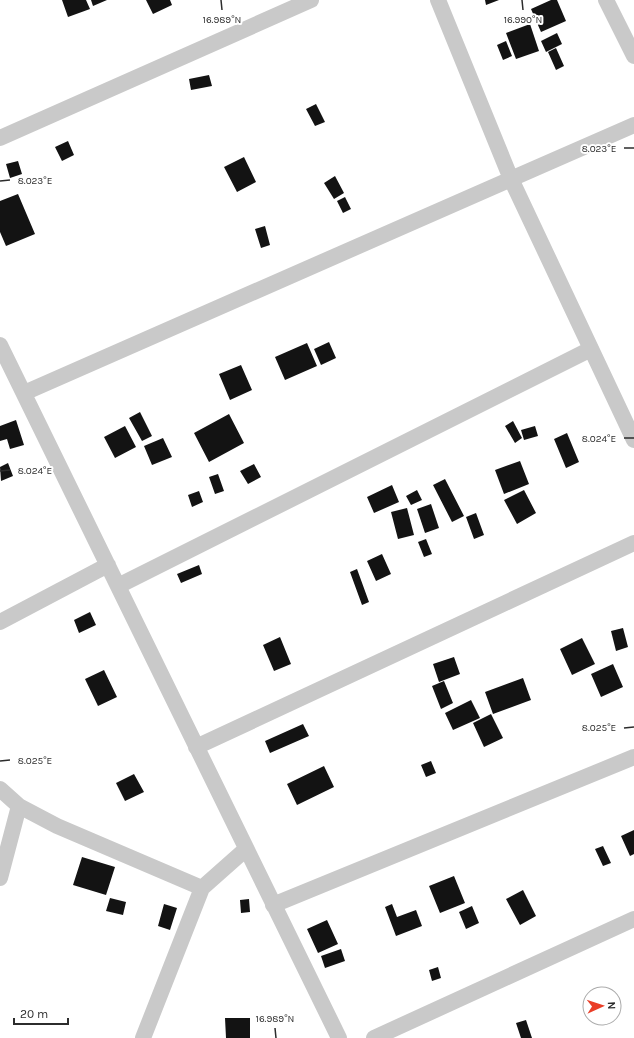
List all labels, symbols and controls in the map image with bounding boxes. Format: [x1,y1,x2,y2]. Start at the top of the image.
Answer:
text: 16.989°N [203,14,241,26]
text: 16.990°N [504,14,542,26]
text: 8.023°E [582,143,616,155]
text: 8.023°E [18,175,52,187]
text: 8.024°E [582,433,616,445]
text: 8.024°E [18,465,52,477]
text: 8.025°E [582,722,616,734]
text: 8.025°E [18,755,52,767]
north arrow [582,986,622,1026]
scale bar [14,1000,68,1026]
text: N [605,1001,618,1010]
text: 20 m [20,1007,48,1021]
text: 16.989°N [256,1013,294,1025]

